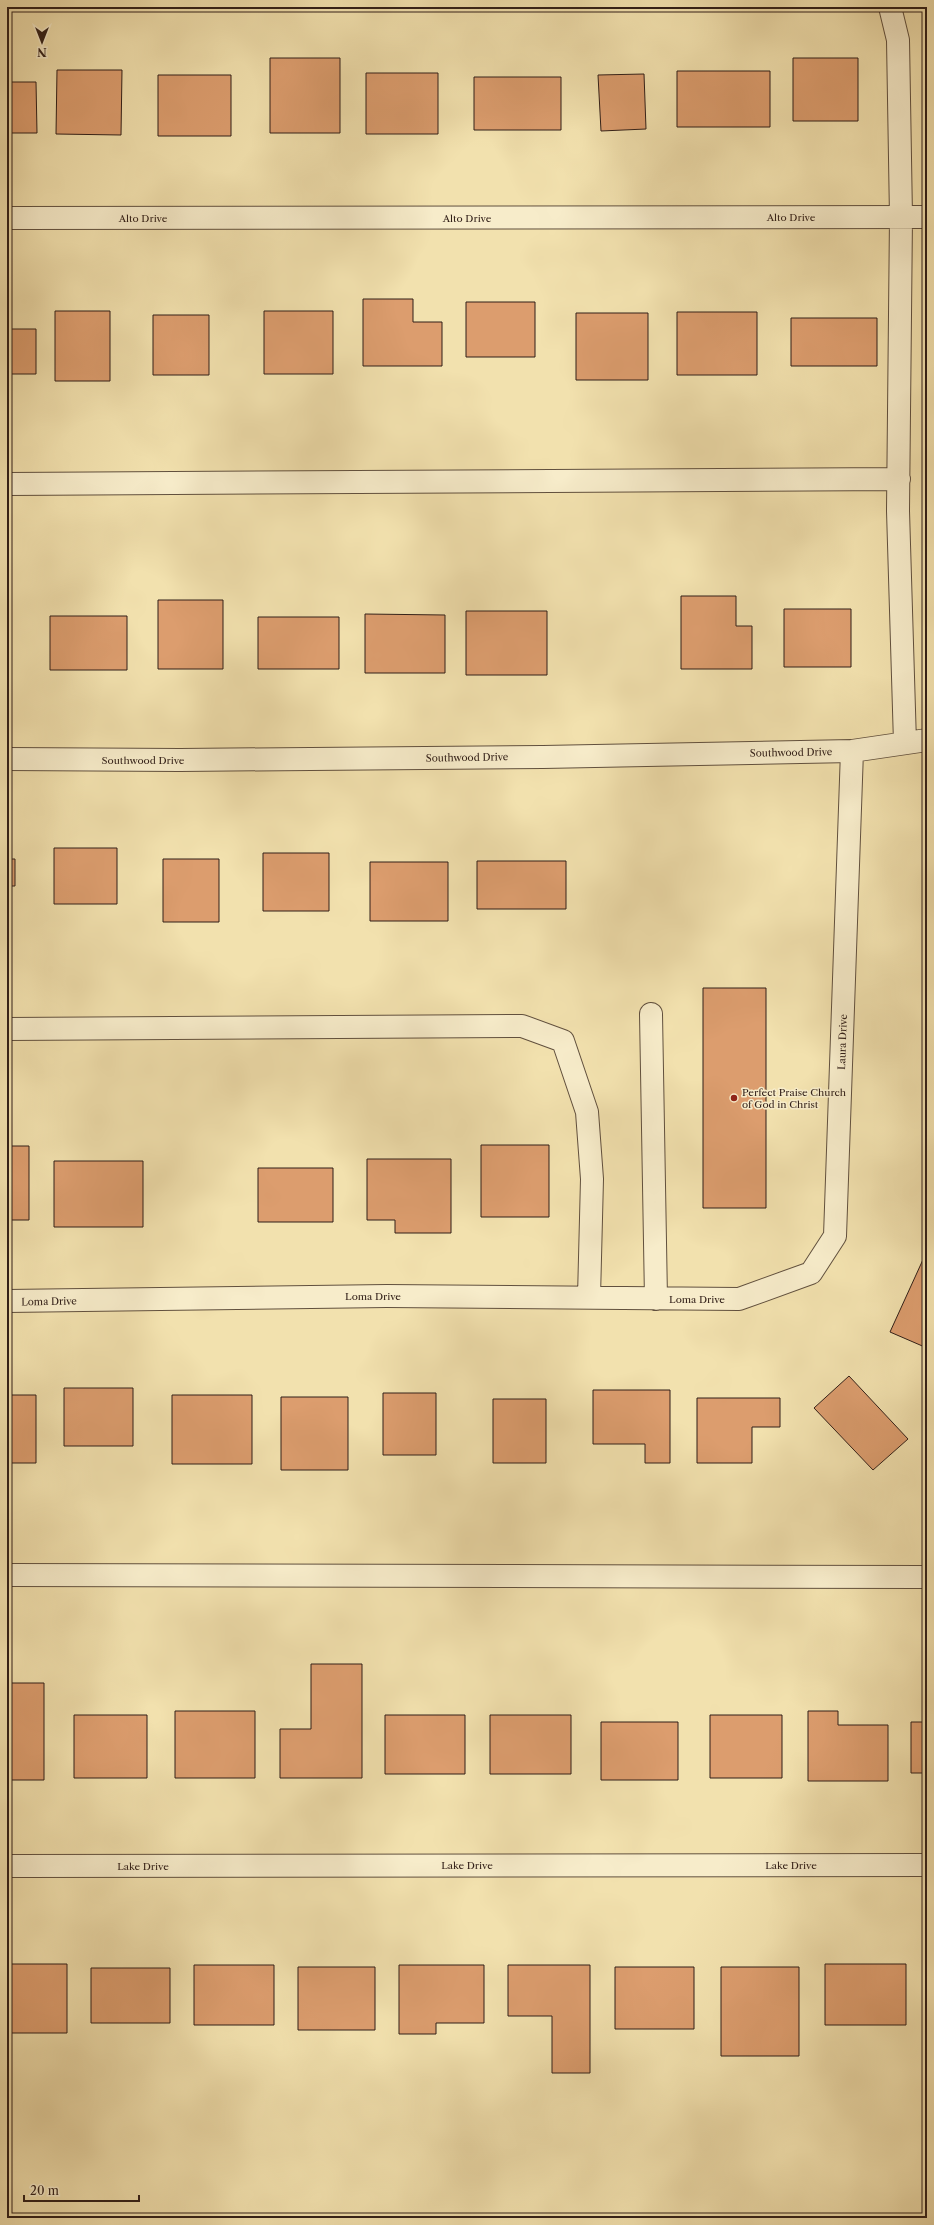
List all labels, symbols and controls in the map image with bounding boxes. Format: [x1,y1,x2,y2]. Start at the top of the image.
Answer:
north arrow [22,22,62,62]
text: N [37,45,47,59]
street label: Alto Drive [766,211,816,224]
street label: Alto Drive [118,212,168,225]
street label: Alto Drive [442,212,492,225]
street label: Southwood Drive [749,745,833,760]
street label: Southwood Drive [425,750,509,765]
street label: Southwood Drive [102,754,185,767]
street label: Laura Drive [835,1013,850,1070]
place label: Perfect Praise Church of God in Christ [742,1086,847,1111]
marker: Perfect Praise Church of God in Christ [729,1093,739,1103]
street label: Loma Drive [345,1290,401,1303]
street label: Loma Drive [669,1293,725,1306]
street label: Loma Drive [21,1295,77,1308]
street label: Lake Drive [441,1859,493,1872]
street label: Lake Drive [765,1859,817,1872]
street label: Lake Drive [117,1860,169,1873]
scale bar [24,2177,139,2203]
text: 20 m [30,2183,59,2198]

